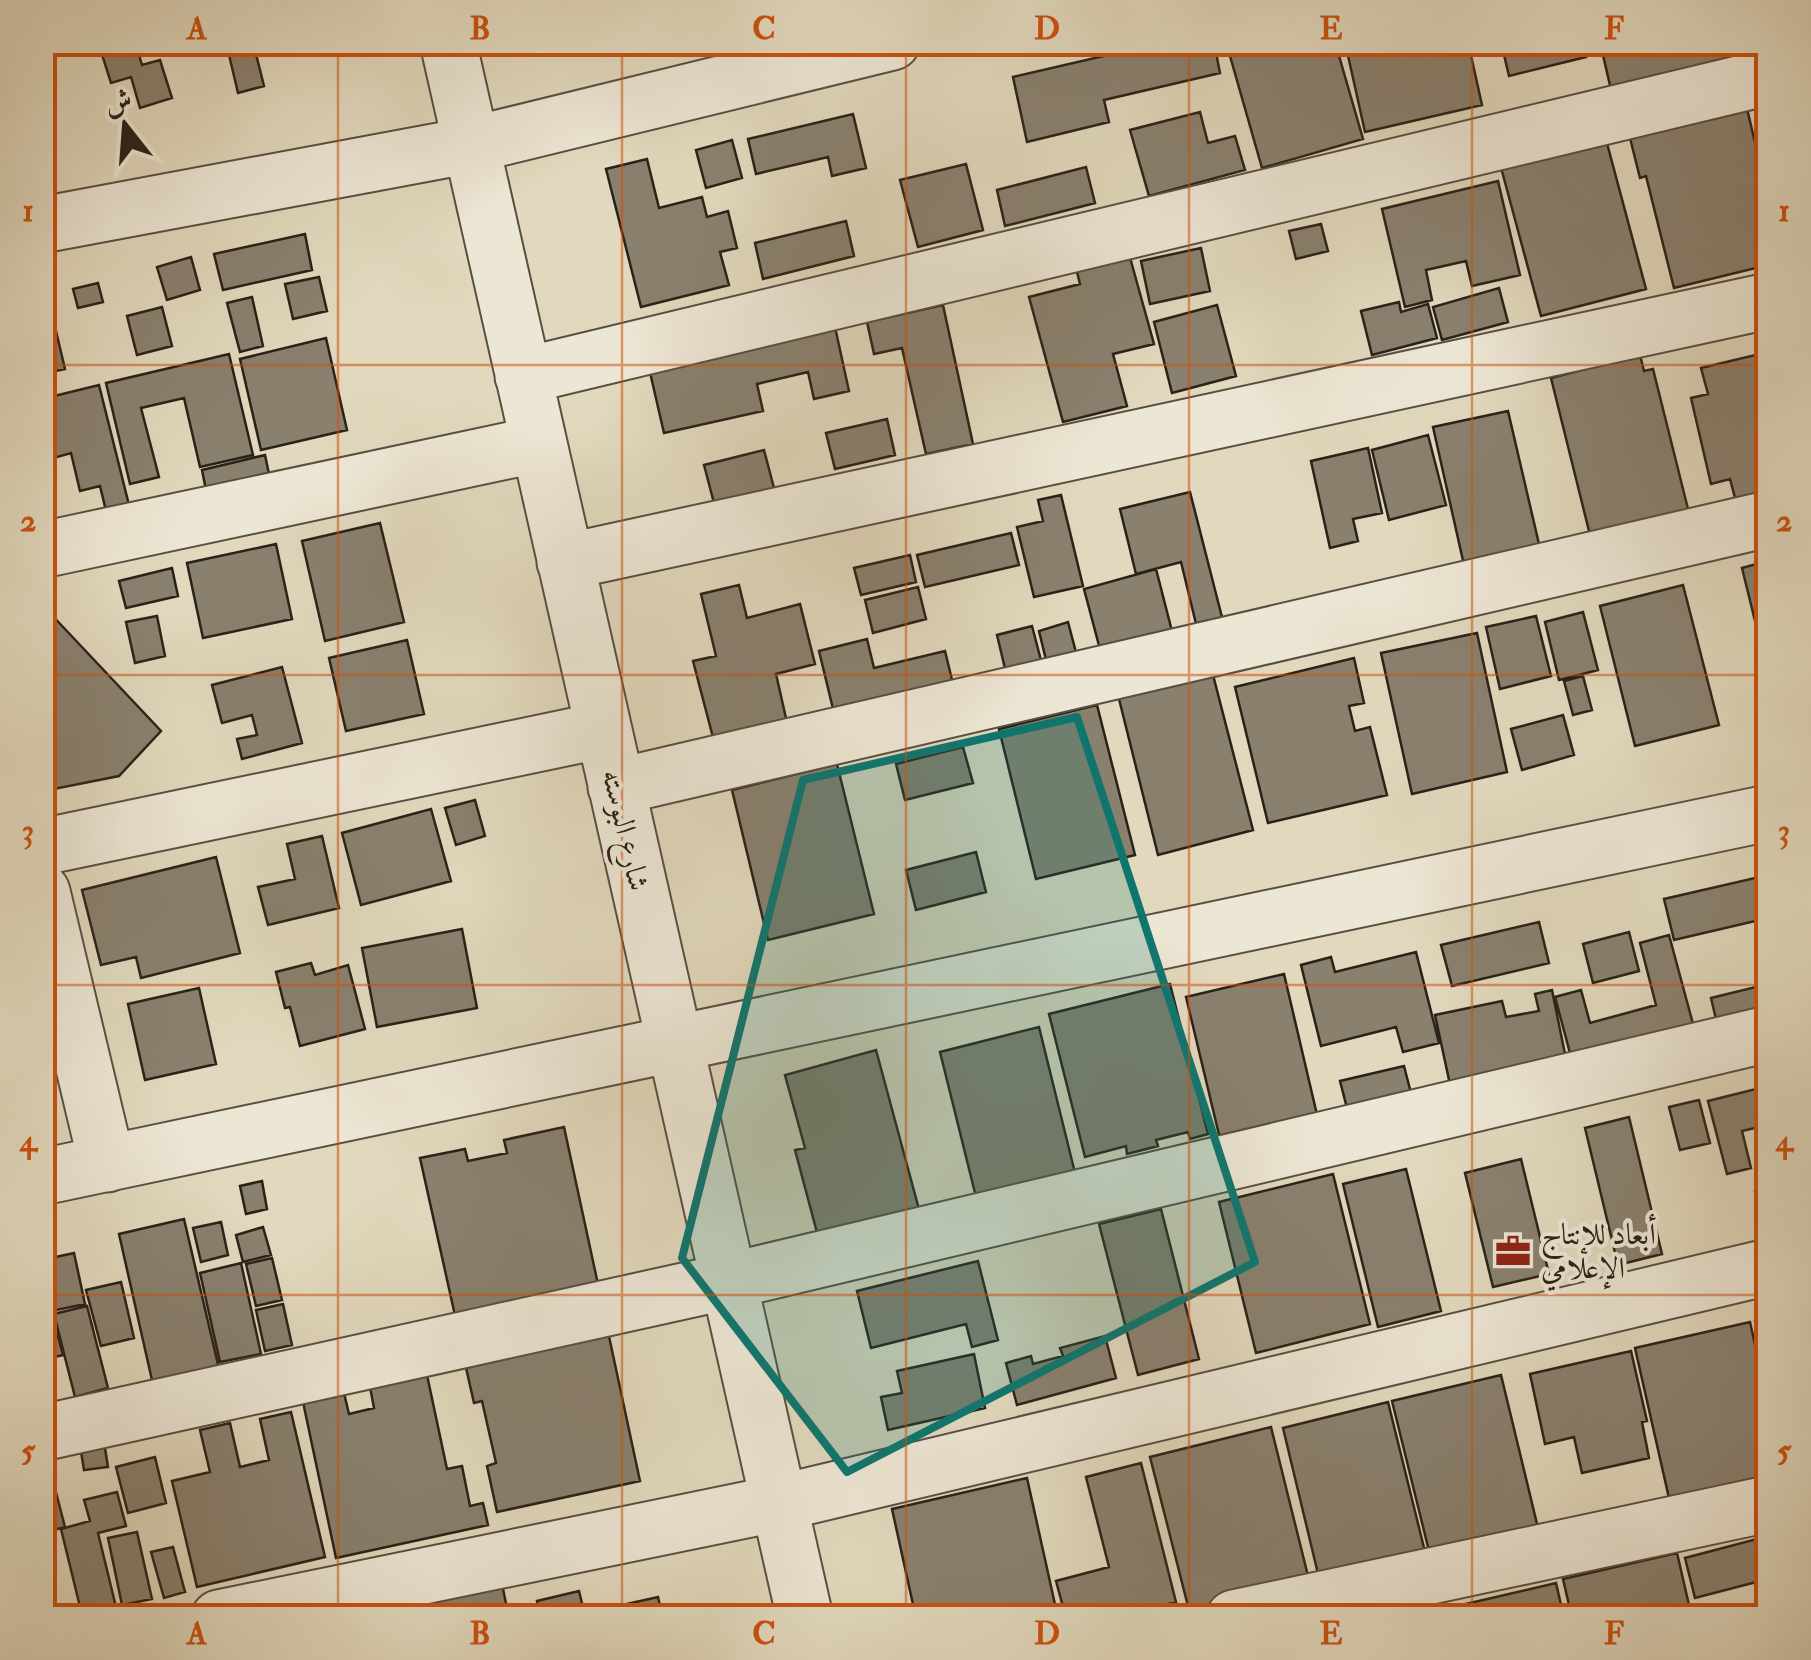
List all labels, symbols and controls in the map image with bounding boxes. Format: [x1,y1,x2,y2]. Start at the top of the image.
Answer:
text: A [185,9,208,49]
text: B [470,9,490,49]
text: C [752,9,776,49]
text: D [1034,9,1060,49]
text: E [1319,9,1343,49]
text: F [1604,9,1624,49]
north arrow [75,75,175,175]
text: ش [100,82,137,123]
text: 1 [22,191,34,231]
text: 1 [1778,191,1790,231]
text: 2 [20,501,36,541]
text: 2 [1776,501,1792,541]
street label: شارع البوسته [588,766,657,896]
text: 3 [22,811,34,851]
text: 3 [1778,811,1790,851]
text: 4 [18,1121,38,1161]
text: 4 [1774,1121,1794,1161]
place label: أبعاد للإنتاج الإعلامي [1541,1213,1656,1292]
office icon: أبعاد للإنتاج الإعلامي [1494,1232,1532,1270]
text: 5 [21,1431,36,1471]
text: 5 [1777,1431,1792,1471]
text: A [185,1614,208,1654]
text: B [470,1614,490,1654]
text: C [752,1614,776,1654]
text: D [1034,1614,1060,1654]
text: E [1319,1614,1343,1654]
text: F [1604,1614,1624,1654]

